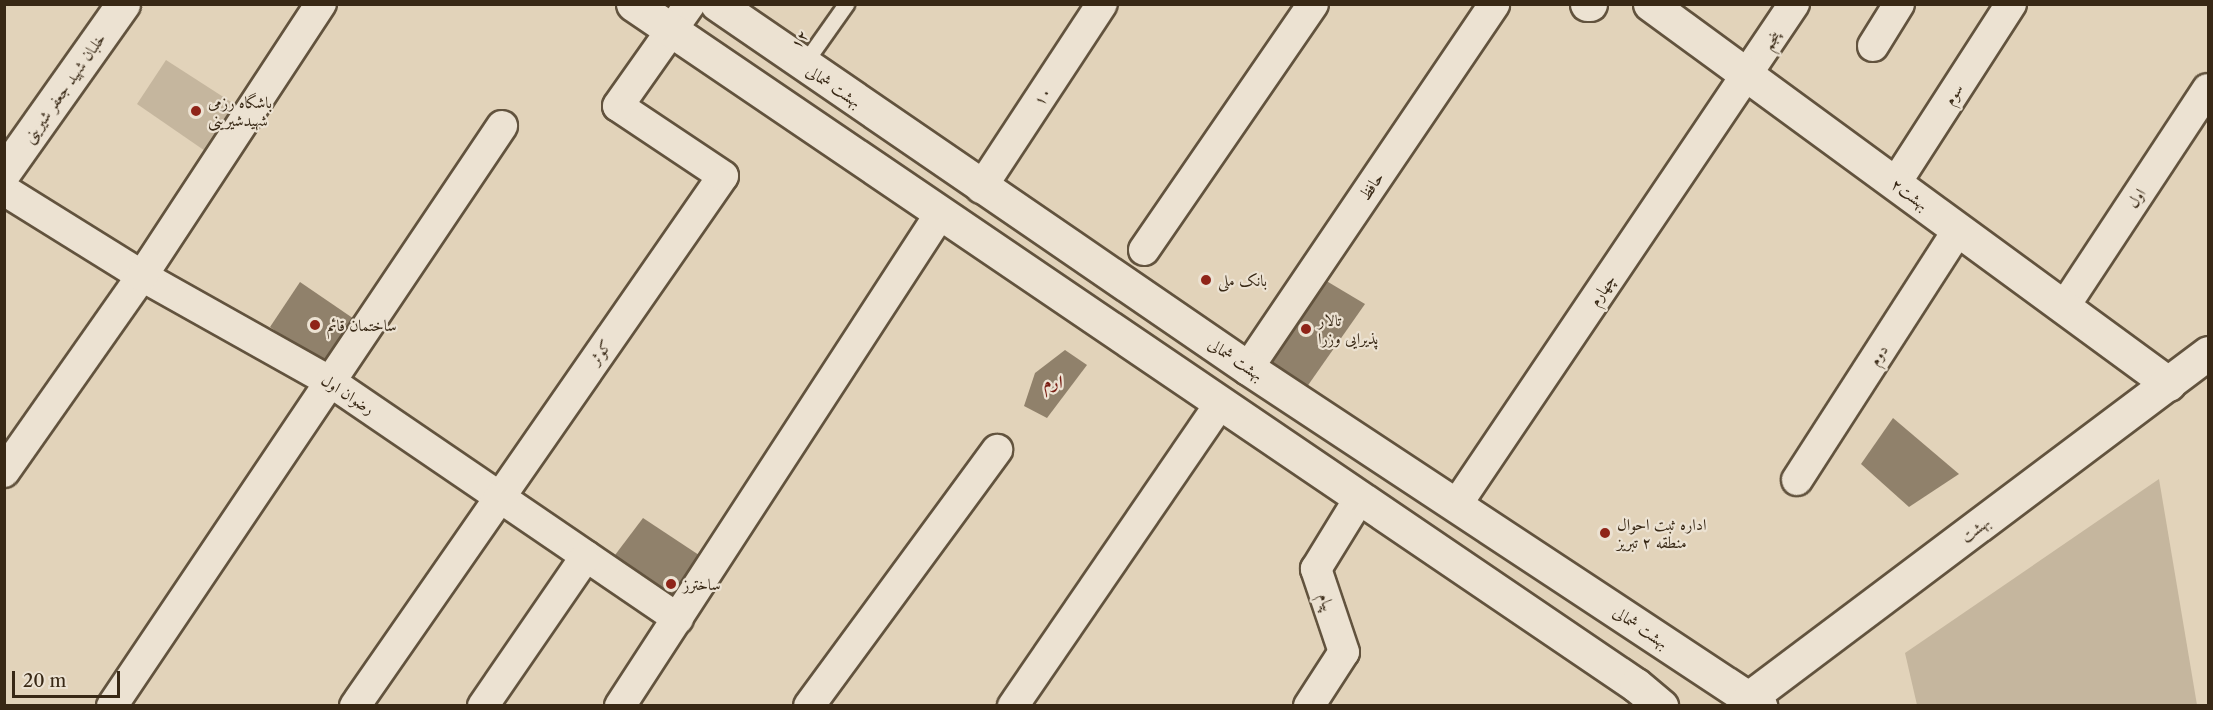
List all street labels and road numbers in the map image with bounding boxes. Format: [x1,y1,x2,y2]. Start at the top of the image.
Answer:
street label: ۱۲ [786,26,812,52]
street label: پنجم [1758,27,1784,53]
street label: خلبان شهید جعفر شیرینی [19,29,109,147]
street label: بهشت شمالی [803,61,865,111]
street label: سوم [1939,80,1967,108]
street label: ۱۰ [1029,83,1055,109]
street label: حافظ [1355,168,1387,204]
street label: بهشت۲ [1888,174,1932,214]
street label: اول [2123,185,2149,211]
street label: چهارم [1585,271,1619,309]
street label: بهشت شمالی [1205,334,1267,384]
street label: کوثر [585,336,615,368]
street label: دوم [1864,341,1892,369]
street label: رضوان اول [318,370,378,418]
street label: بهشت [1957,512,1993,546]
street label: پیام [1315,590,1339,614]
street label: بهشت شمالی [1610,602,1672,652]

